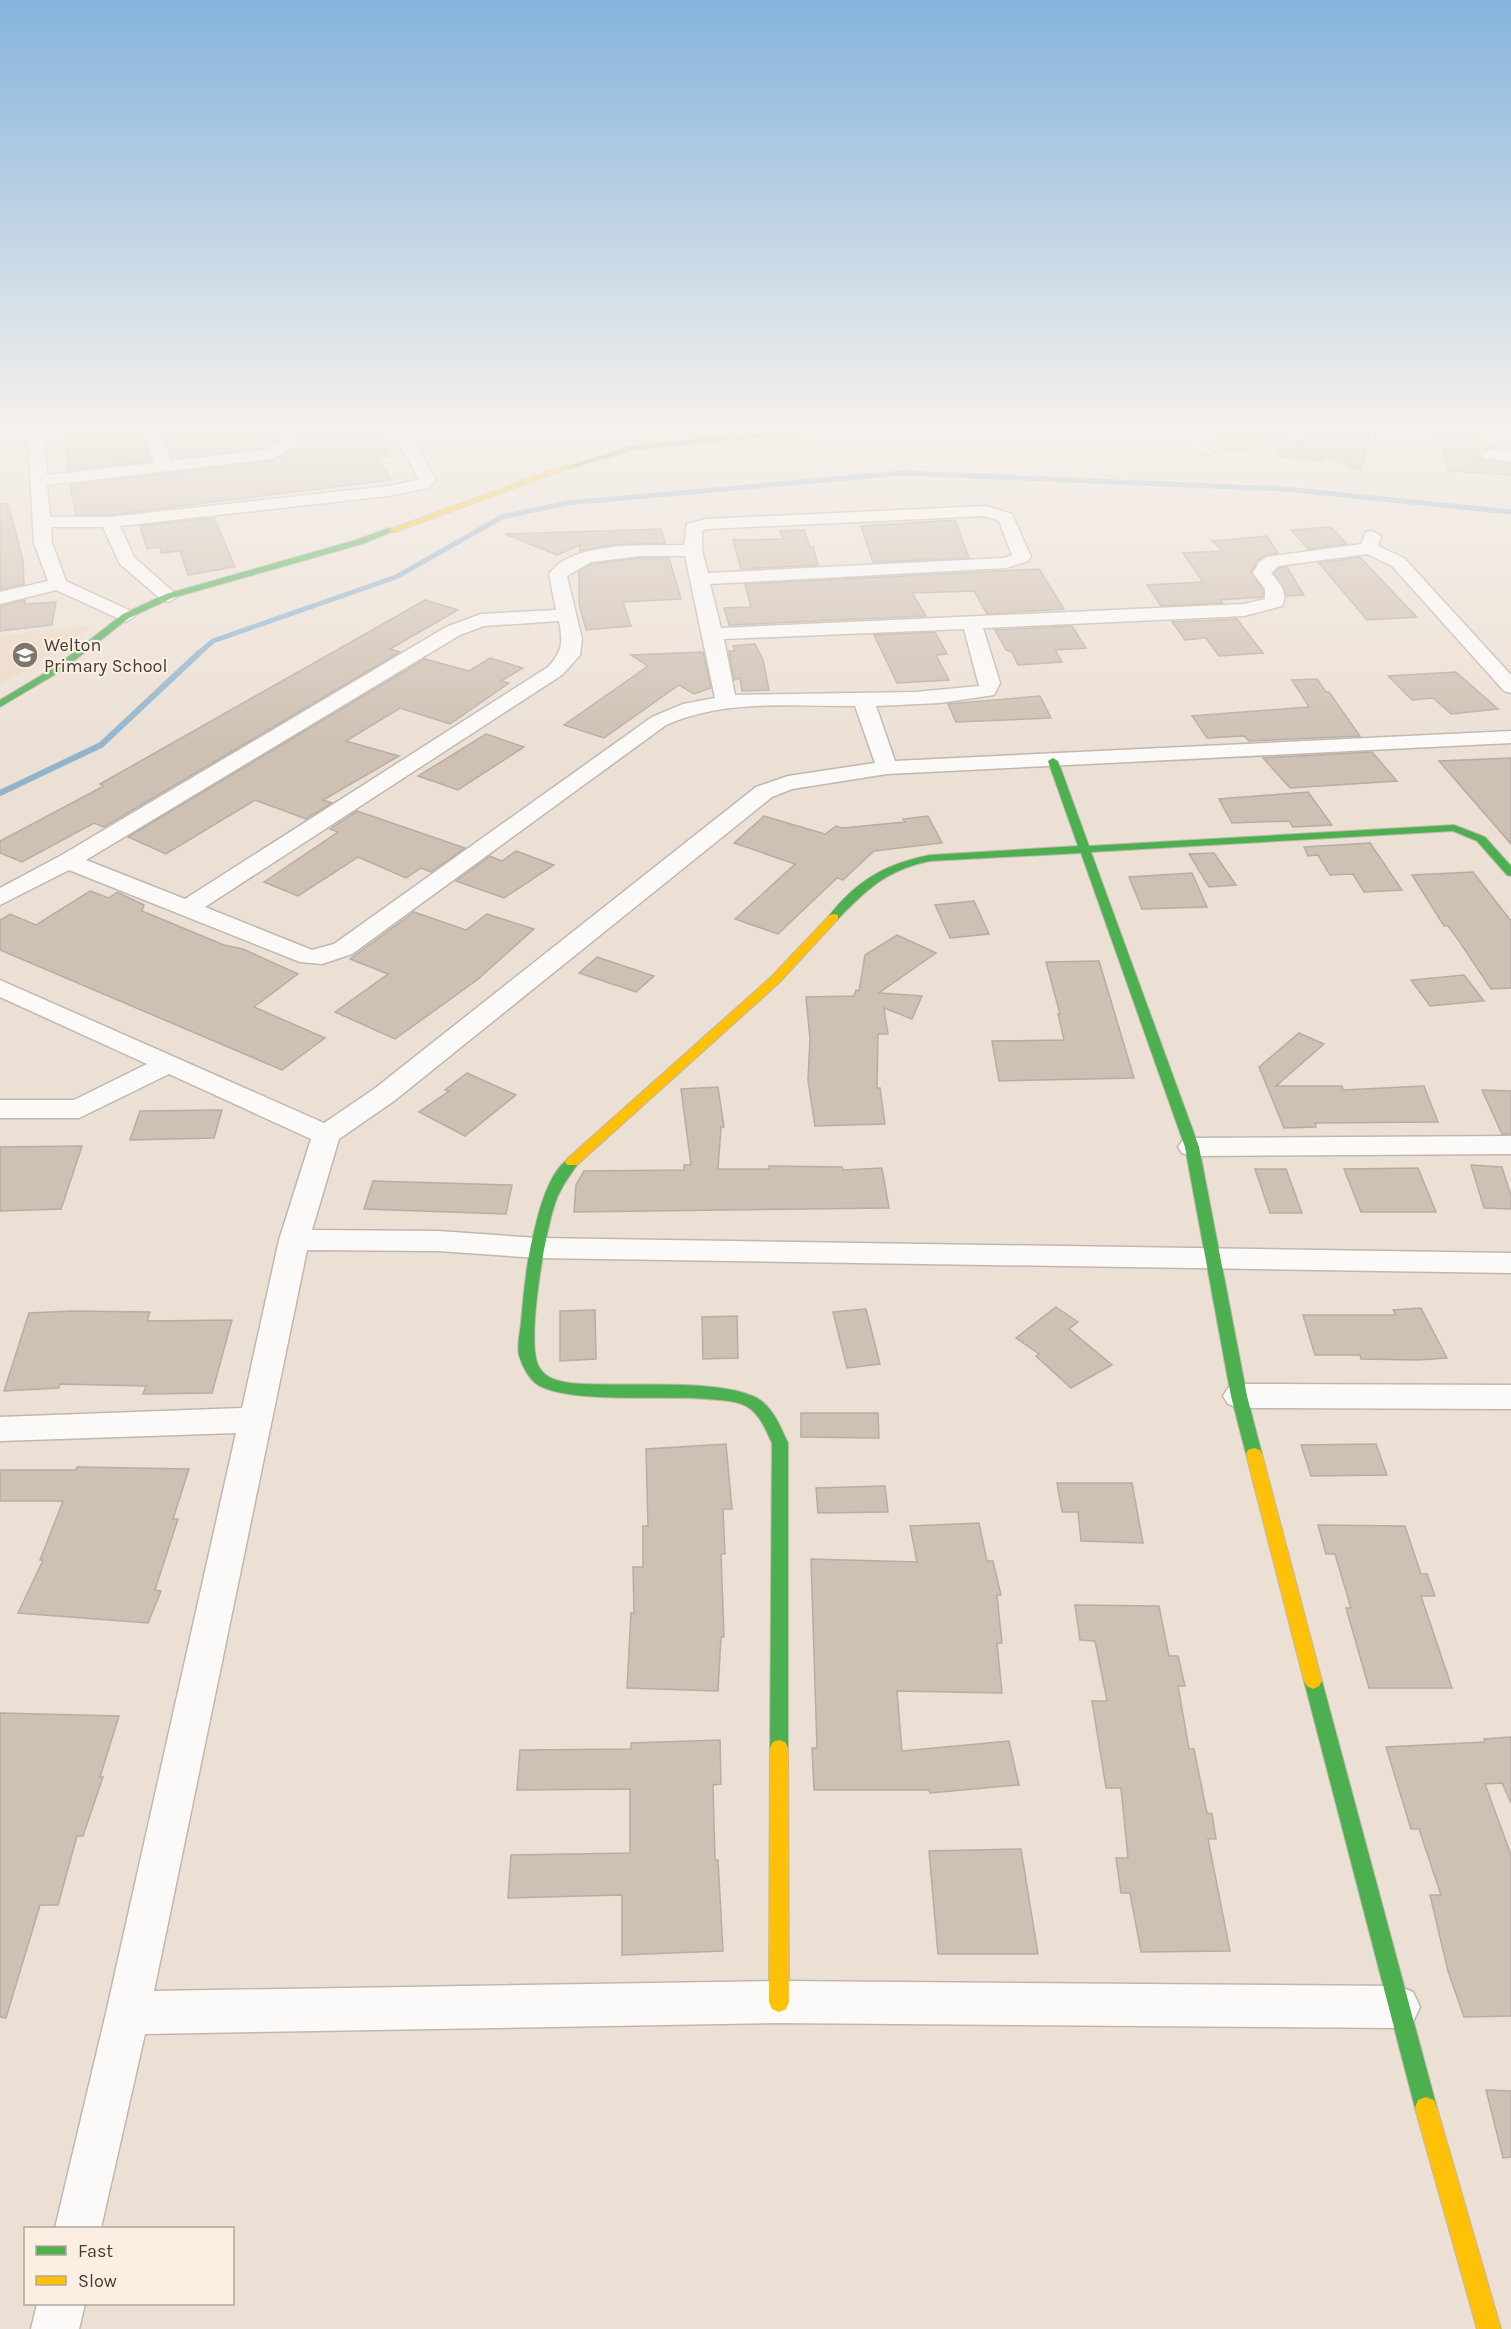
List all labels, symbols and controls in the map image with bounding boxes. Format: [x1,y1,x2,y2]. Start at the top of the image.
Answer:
place label: Welton Primary School [44,634,168,677]
school or university icon: Welton Primary School [10,640,40,670]
legend [24,2227,234,2305]
text: Fast [78,2240,113,2262]
text: Slow [78,2270,117,2292]

